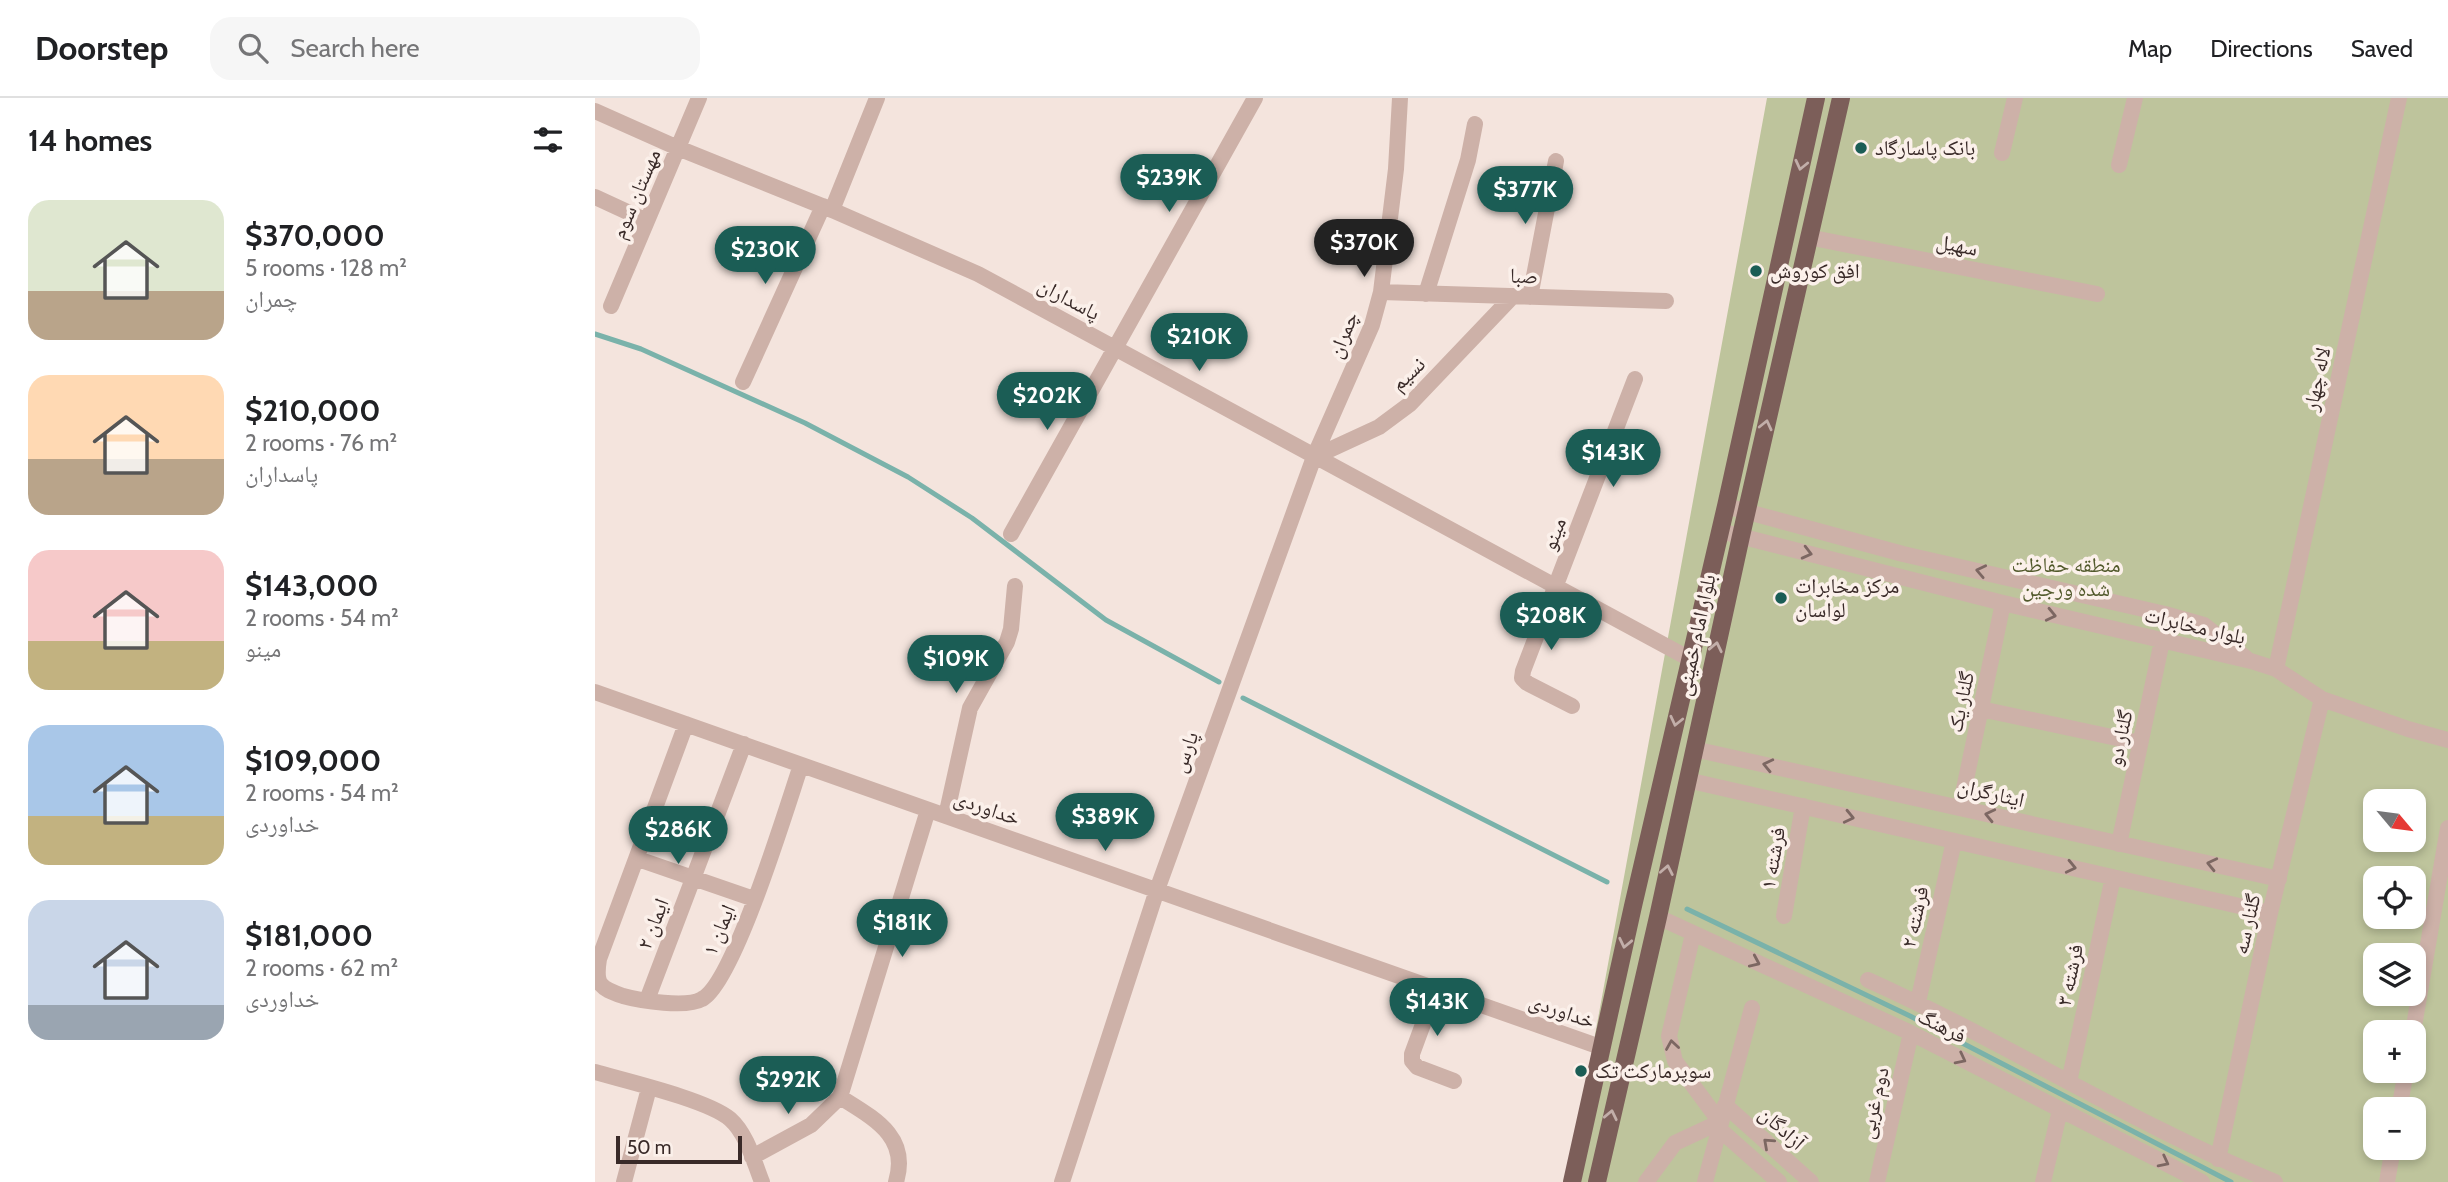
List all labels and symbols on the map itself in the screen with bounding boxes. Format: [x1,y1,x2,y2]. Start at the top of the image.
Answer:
place label: بانک پاسارگاد [1875,135,1975,160]
marker: بانک پاسارگاد [1853,140,1869,156]
street label: مهستان سوم [605,145,668,243]
pin: $239K [1120,155,1218,214]
one-way arrow [1795,159,1809,171]
pin: $377K [1476,166,1574,226]
pin: $370K [1315,220,1413,279]
pin: $230K [716,226,814,286]
street label: سهیل [1934,228,1980,262]
place label: افق کوروش [1770,258,1860,284]
street label: صبا [1510,263,1538,288]
marker: افق کوروش [1748,263,1764,279]
street label: پاسداران [1034,272,1105,325]
street label: چمران [1322,308,1363,362]
pin: $210K [1150,314,1248,373]
street label: لاله چهار [2297,345,2335,414]
street label: نسیم [1385,351,1432,397]
pin: $202K [998,372,1096,432]
one-way arrow [1758,419,1772,431]
pin: $143K [1564,430,1662,489]
street label: مینو [1536,514,1571,554]
one-way arrow [1801,545,1813,559]
park label: منطقه حفاظت شده ورجین [2011,552,2121,602]
one-way arrow [1975,564,1987,579]
street label: بلوار امام خمینی [1670,572,1723,698]
place label: مرکز مخابرات لواسان [1795,573,1899,622]
marker: مرکز مخابرات لواسان [1773,590,1789,606]
pin: $208K [1502,592,1600,652]
street label: بلوار مخابرات [2142,602,2248,649]
one-way arrow [2045,607,2057,621]
pin: $109K [907,636,1005,695]
one-way arrow [1708,641,1722,653]
street label: گلنار یک [1942,669,1979,735]
street label: گلنار دو [2101,707,2138,768]
one-way arrow [1670,715,1684,727]
street label: پارس [1166,728,1204,776]
one-way arrow [1762,759,1774,774]
street label: ایثارگران [1955,773,2027,812]
street label: خداوردی [951,785,1023,830]
north arrow [2363,789,2425,852]
pin: $389K [1056,794,1154,853]
pin: $286K [629,806,727,866]
one-way arrow [1843,808,1855,823]
one-way arrow [1984,808,1996,823]
street label: فرشته ۱ [1755,825,1790,891]
one-way arrow [2206,858,2218,873]
one-way arrow [2065,859,2077,874]
one-way arrow [1659,864,1674,876]
street label: فرشته ۲ [1895,884,1934,950]
street label: گلنار سه [2227,891,2266,957]
street label: ایمان ۲ [631,895,674,953]
pin: $181K [853,900,951,959]
street label: ایمان ۱ [697,901,740,959]
one-way arrow [1619,937,1634,949]
street label: فرشته ۳ [2051,942,2088,1008]
one-way arrow [1748,954,1760,968]
pin: $143K [1388,978,1486,1038]
street label: خداوردی [1526,988,1598,1033]
street label: فرهنگ [1914,1003,1970,1048]
one-way arrow [1665,1039,1680,1051]
one-way arrow [1954,1050,1966,1064]
pin: $292K [739,1056,837,1116]
place label: سوپرمارکت تک [1595,1058,1711,1083]
marker: سوپرمارکت تک [1573,1063,1589,1079]
street label: دوم غربی [1853,1065,1896,1142]
street label: آزادگان [1754,1101,1811,1155]
one-way arrow [1603,1109,1618,1121]
scale bar [616,1133,742,1165]
one-way arrow [1763,1139,1776,1152]
one-way arrow [2157,1154,2169,1168]

